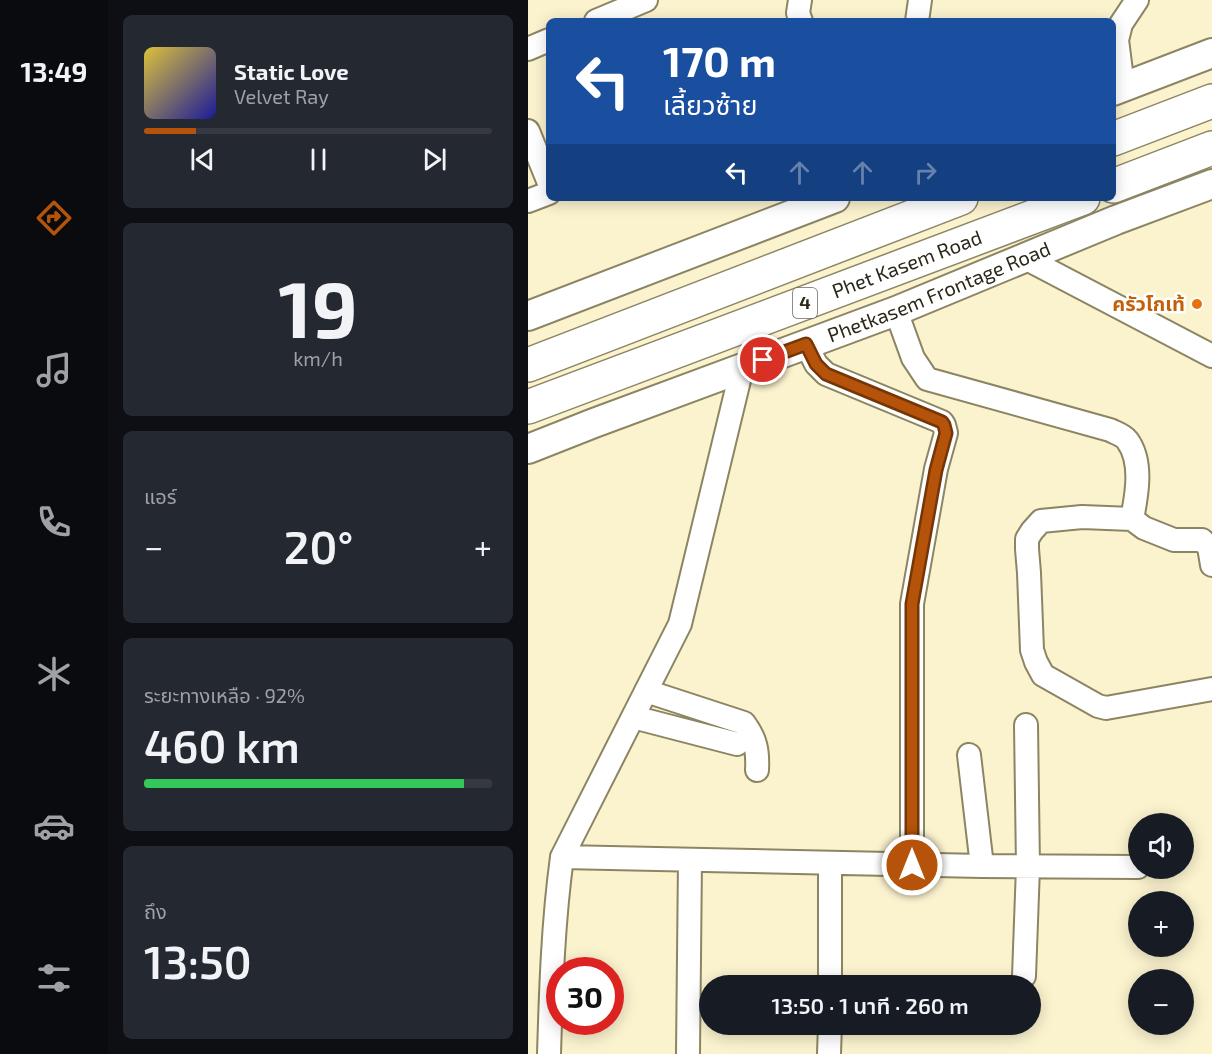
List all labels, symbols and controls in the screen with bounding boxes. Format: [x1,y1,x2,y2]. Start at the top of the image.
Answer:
text: 170 m [663,35,776,85]
icon: left [564,42,642,120]
text: 13:49 [20,55,88,87]
text: Static Love [234,58,349,84]
text: Velvet Ray [234,84,329,108]
text: เลี้ยวซ้าย [663,88,757,120]
icon: previous [186,143,219,176]
icon: pause [302,143,335,176]
icon: next [418,143,451,176]
icon: left [720,156,753,189]
icon: ahead [783,156,816,189]
icon: ahead [846,156,879,189]
icon: right [909,156,942,189]
icon: directions [33,197,75,239]
street label: Phet Kasem Road [828,224,985,302]
street label: Phetkasem Frontage Road [824,236,1054,346]
text: 19 [278,260,358,354]
road number: 4 [793,288,817,318]
place label: ครัวโกเท้ [1112,291,1185,315]
marker: ครัวโกเท้ [1190,297,1204,311]
pin [737,334,788,385]
icon: arrive [746,343,779,376]
text: km/h [293,346,343,370]
icon: music [33,349,75,391]
text: แอร์ [144,484,176,508]
icon: phone [33,501,75,543]
text: 20° [284,519,353,573]
text: − [144,526,163,566]
text: + [474,526,492,566]
icon: climate [33,653,75,695]
text: ระยะทางเหลือ · 92% [144,683,305,707]
text: 460 km [144,718,300,772]
icon: car [33,805,75,847]
map controls [1128,813,1194,1035]
button: sound [1128,813,1194,879]
position arrow [880,833,944,897]
button: + [1128,891,1194,957]
text: ถึง [144,899,167,923]
text: 13:50 [144,934,252,988]
icon: filters [33,957,75,999]
speed limit sign: 30 [546,957,624,1035]
button: − [1128,969,1194,1035]
text: 13:50 · 1 นาที · 260 m [772,992,969,1018]

